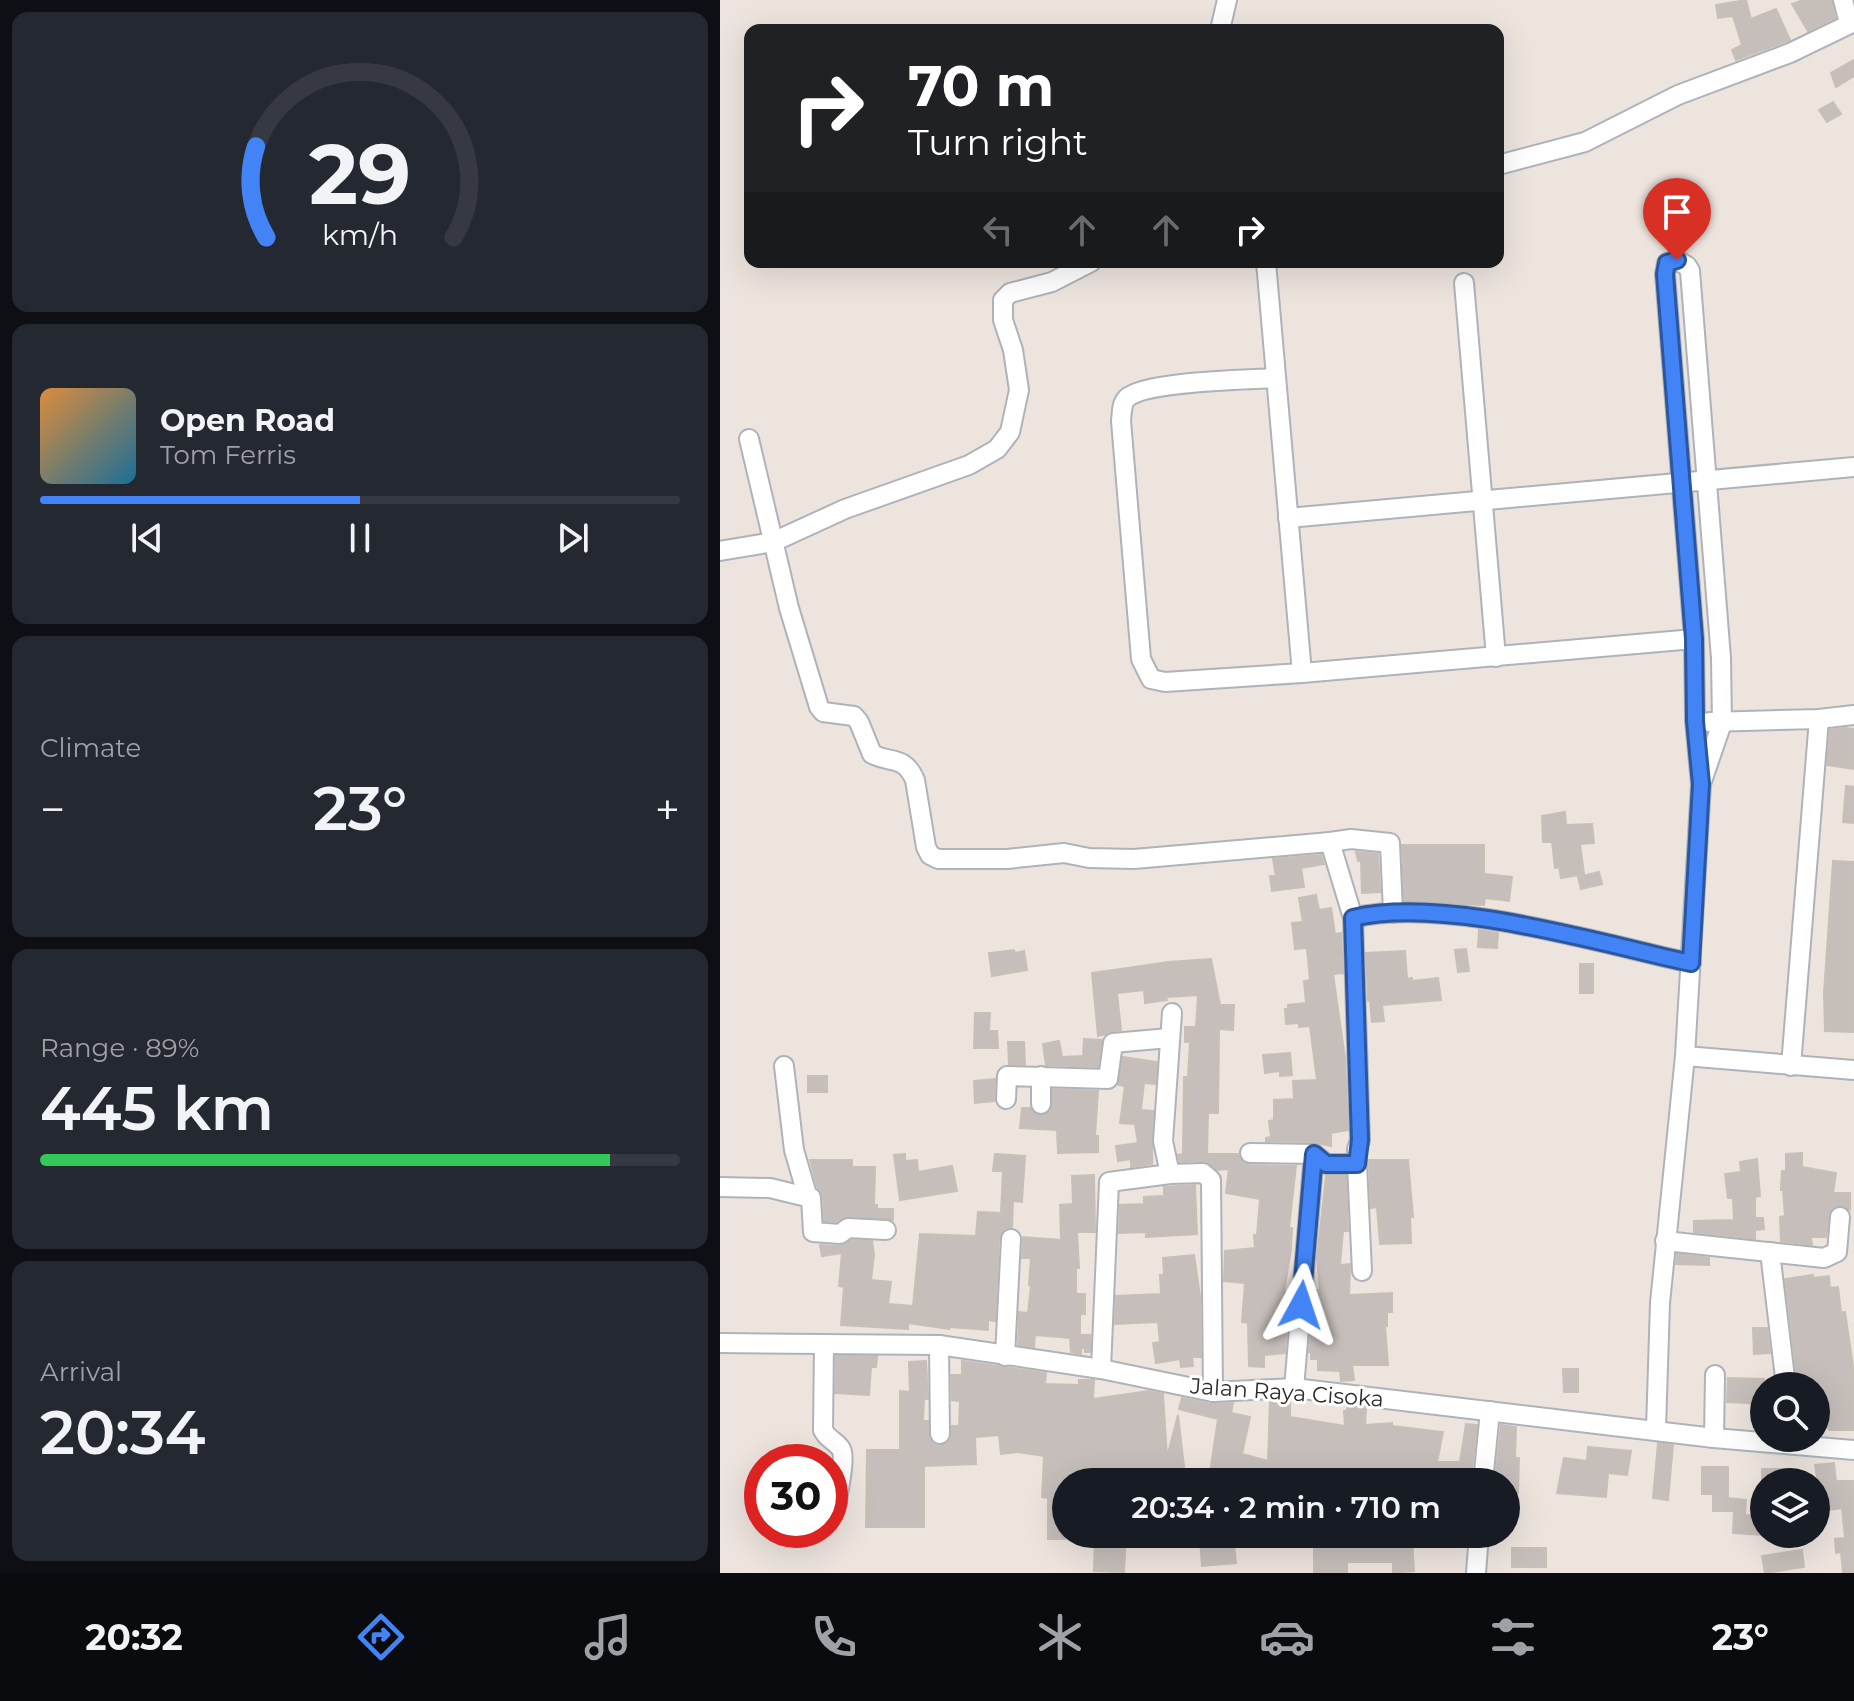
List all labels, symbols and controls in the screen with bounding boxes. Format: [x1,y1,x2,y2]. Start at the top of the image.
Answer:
text: 70 m [908,52,1054,120]
icon: right [776,56,880,160]
text: Turn right [908,120,1088,164]
text: 29 [309,123,411,225]
pin [1643,178,1711,260]
icon: arrive [1655,190,1699,234]
icon: left [976,208,1020,252]
icon: ahead [1060,208,1104,252]
icon: ahead [1144,208,1188,252]
icon: right [1228,208,1272,252]
text: km/h [322,217,398,252]
text: Open Road [160,402,335,439]
text: Tom Ferris [160,439,296,471]
icon: previous [125,516,169,560]
icon: pause [338,516,382,560]
icon: next [551,516,595,560]
text: Climate [40,732,141,764]
text: 23° [313,772,407,845]
text: − [40,782,65,836]
text: + [655,782,680,836]
text: Range · 89% [40,1032,199,1064]
text: 445 km [40,1072,274,1145]
position arrow [1259,1263,1343,1347]
text: Arrival [40,1356,122,1388]
street label: Jalan Raya Cisoka [1188,1372,1385,1413]
map controls [1750,1372,1830,1548]
button: search [1750,1372,1830,1452]
text: 20:34 [40,1396,206,1469]
speed limit sign: 30 [744,1444,848,1548]
button: layers [1750,1468,1830,1548]
text: 20:34 · 2 min · 710 m [1131,1489,1441,1526]
icon: directions [353,1609,409,1665]
icon: music [580,1609,636,1665]
icon: phone [806,1609,862,1665]
icon: climate [1032,1609,1088,1665]
icon: car [1259,1609,1315,1665]
icon: filters [1485,1609,1541,1665]
text: 20:32 [85,1615,183,1659]
text: 23° [1712,1615,1769,1659]

